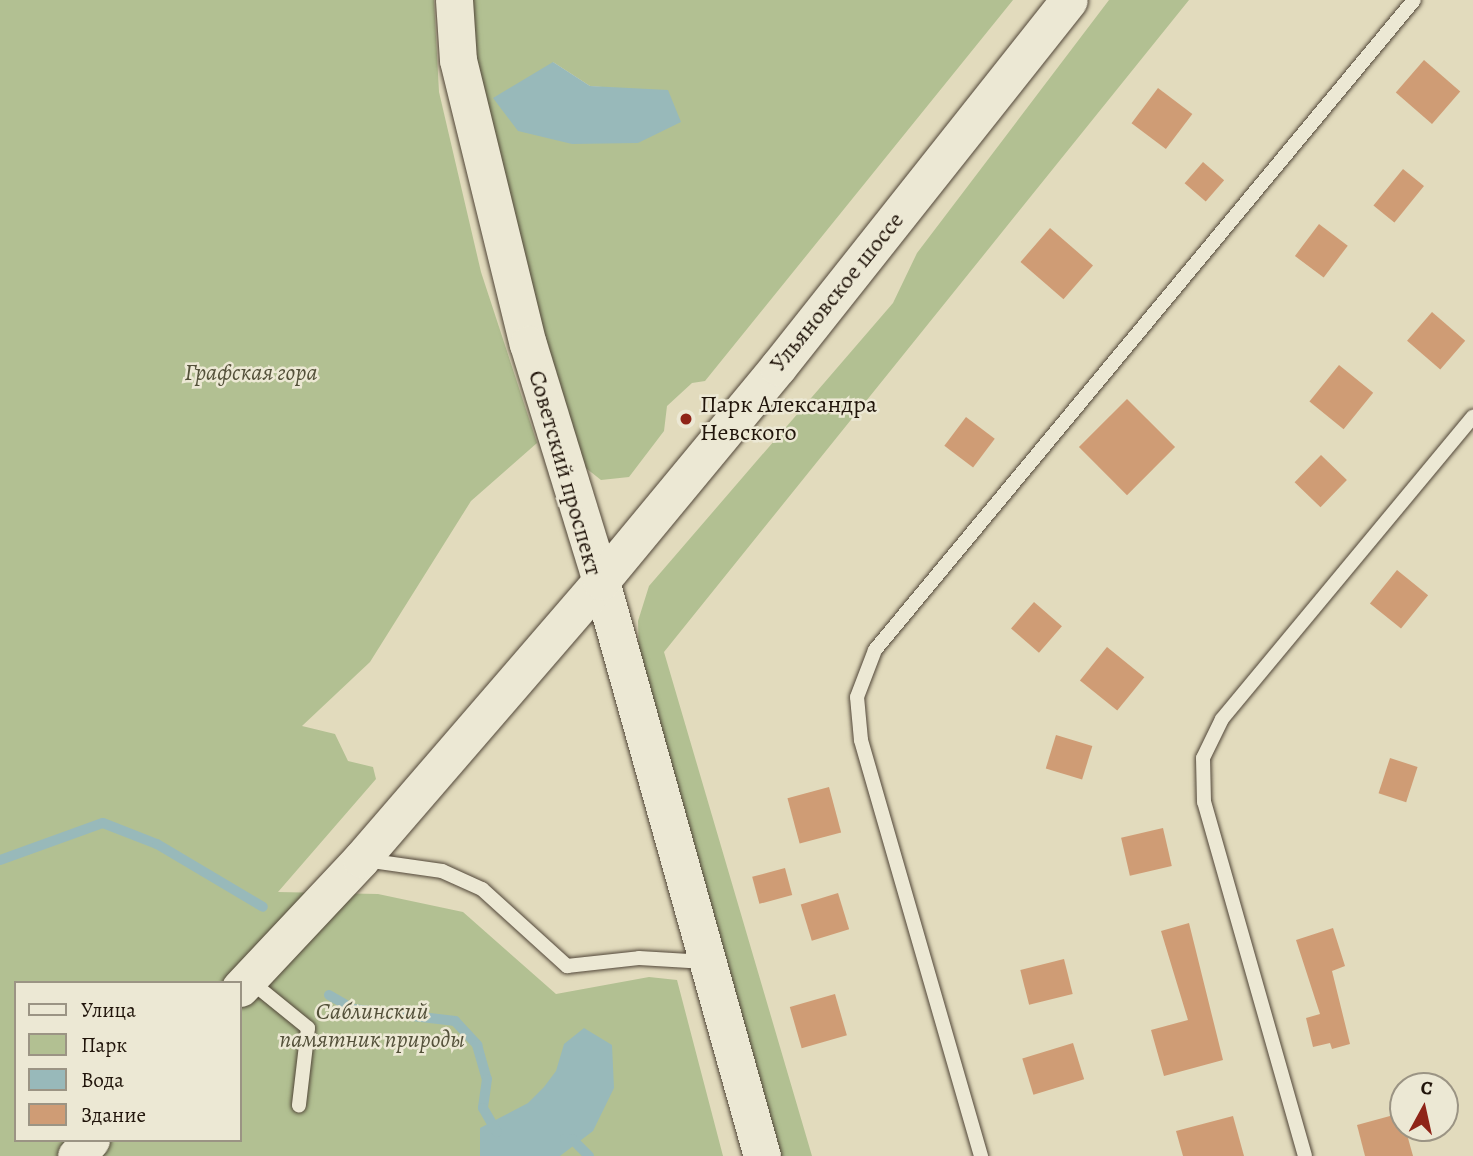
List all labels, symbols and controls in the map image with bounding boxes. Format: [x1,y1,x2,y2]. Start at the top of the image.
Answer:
street label: Ульяновское шоссе [764,206,910,378]
park label: Графская гора [184,359,318,387]
street label: Советский проспект [522,367,608,579]
place label: Парк Александра Невского [700,391,877,447]
marker: Парк Александра Невского [678,411,694,427]
legend [14,981,242,1142]
text: Улица [81,996,136,1024]
park label: Саблинский памятник природы [279,998,465,1054]
text: Парк [81,1031,127,1059]
text: Вода [81,1066,124,1094]
north arrow [1389,1072,1459,1142]
text: С [1419,1074,1434,1102]
text: Здание [81,1101,146,1129]

